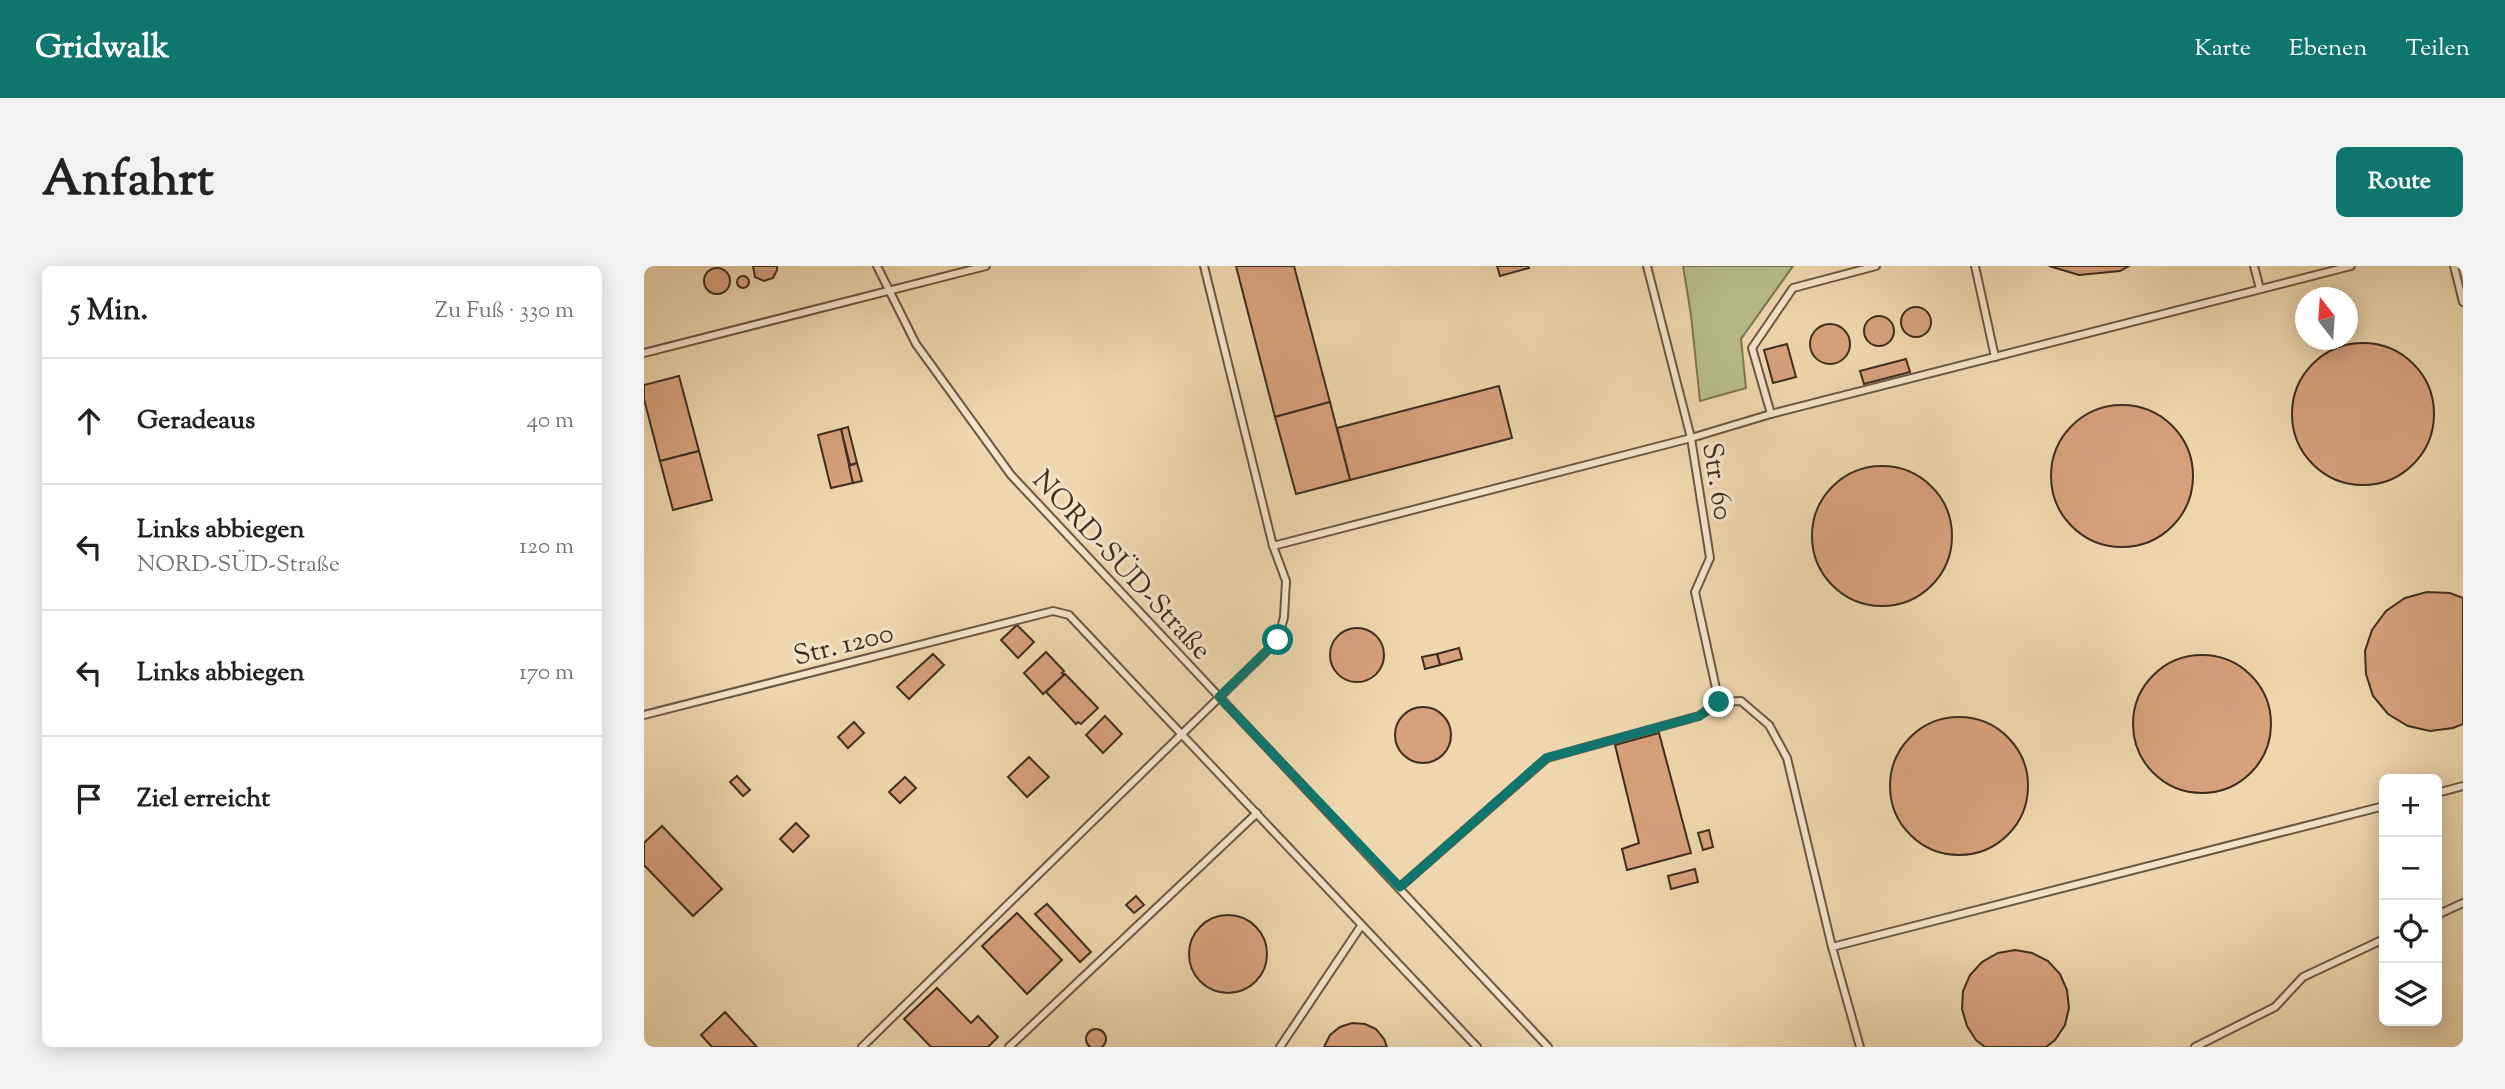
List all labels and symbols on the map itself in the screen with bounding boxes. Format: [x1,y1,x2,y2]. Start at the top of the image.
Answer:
north arrow [2295,287,2358,350]
street label: Str. 60 [1690,440,1742,523]
street label: NORD-SÜD-Straße [1022,462,1220,670]
street label: Str. 1200 [790,614,898,678]
route start [1262,624,1293,655]
route end [1703,686,1734,717]

